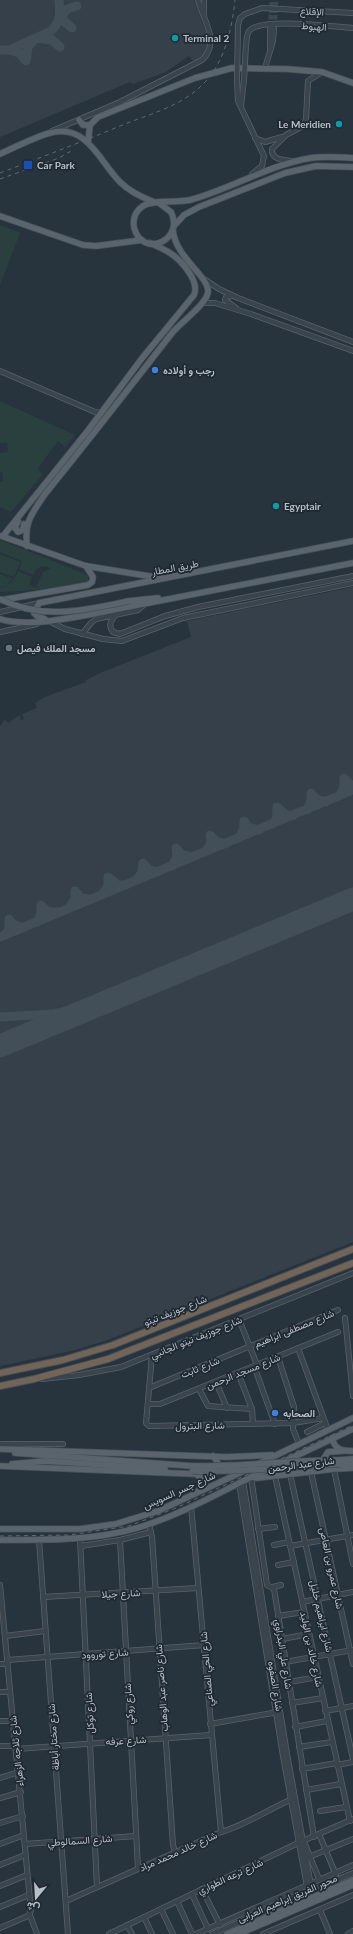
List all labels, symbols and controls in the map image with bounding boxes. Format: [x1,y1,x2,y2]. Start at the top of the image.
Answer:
street label: الإقلاع [299,4,324,19]
street label: الهبوط [301,19,327,34]
place label: Terminal 2 [183,32,229,44]
marker: Terminal 2 [170,33,180,43]
place label: Le Meridien [278,118,331,130]
marker: Le Meridien [334,119,344,129]
marker: Car Park [22,159,34,171]
place label: Car Park [37,159,75,171]
place label: رجب و أولاده [163,364,215,377]
marker: رجب و أولاده [150,365,160,375]
place label: Egyptair [284,500,321,512]
marker: Egyptair [271,501,281,511]
street label: طريق المطار [150,556,200,579]
place label: مسجد الملك فيصل [17,642,96,655]
marker: مسجد الملك فيصل [4,643,14,653]
street label: شارع جوزيف تيتو [142,1292,209,1329]
street label: شارع مصطفى ابراهيم [252,1306,336,1350]
street label: شارع جوزيف تيتو الجانبي [148,1313,245,1364]
street label: شارع مسجد الرحمن [204,1351,282,1392]
street label: شارع ثابت [179,1354,222,1381]
place label: الصحابه [283,1407,315,1420]
marker: الصحابه [270,1408,280,1418]
street label: شارع البترول [175,1419,225,1432]
street label: شارع عبد الرحمن [267,1454,335,1475]
street label: شارع جسر السويس [141,1469,217,1512]
street label: شارع عمرو بن العاص [317,1526,347,1610]
street label: شارع ابراهيم خليل [307,1579,336,1653]
street label: شارع جيلا [101,1586,141,1601]
street label: شارع خالد بن الوليد [297,1610,326,1688]
street label: شارع علي البدراوي [270,1618,295,1690]
street label: شارع الحي الصناعي [197,1631,218,1707]
street label: شارع ناصر عبد الوهاب [152,1644,171,1732]
street label: شارع توروود [81,1645,129,1662]
street label: شارع الصفوه [265,1660,286,1712]
street label: شارع روكي [121,1683,138,1725]
street label: شارع توكل [82,1692,97,1734]
street label: شارع مختار أباظة [45,1703,62,1771]
street label: شارع ثلاجه الزهراء [6,1715,27,1787]
street label: شارع عرفه [105,1733,147,1748]
street label: شارع خالد محمد مراد [137,1828,219,1875]
street label: شارع السمالوطي [47,1832,113,1851]
street label: شارع ترعه الطواري [195,1856,266,1899]
street label: محور الفريق إبراهيم العرابى [235,1872,339,1925]
north arrow [16,1878,56,1918]
text: ش [24,1899,41,1916]

